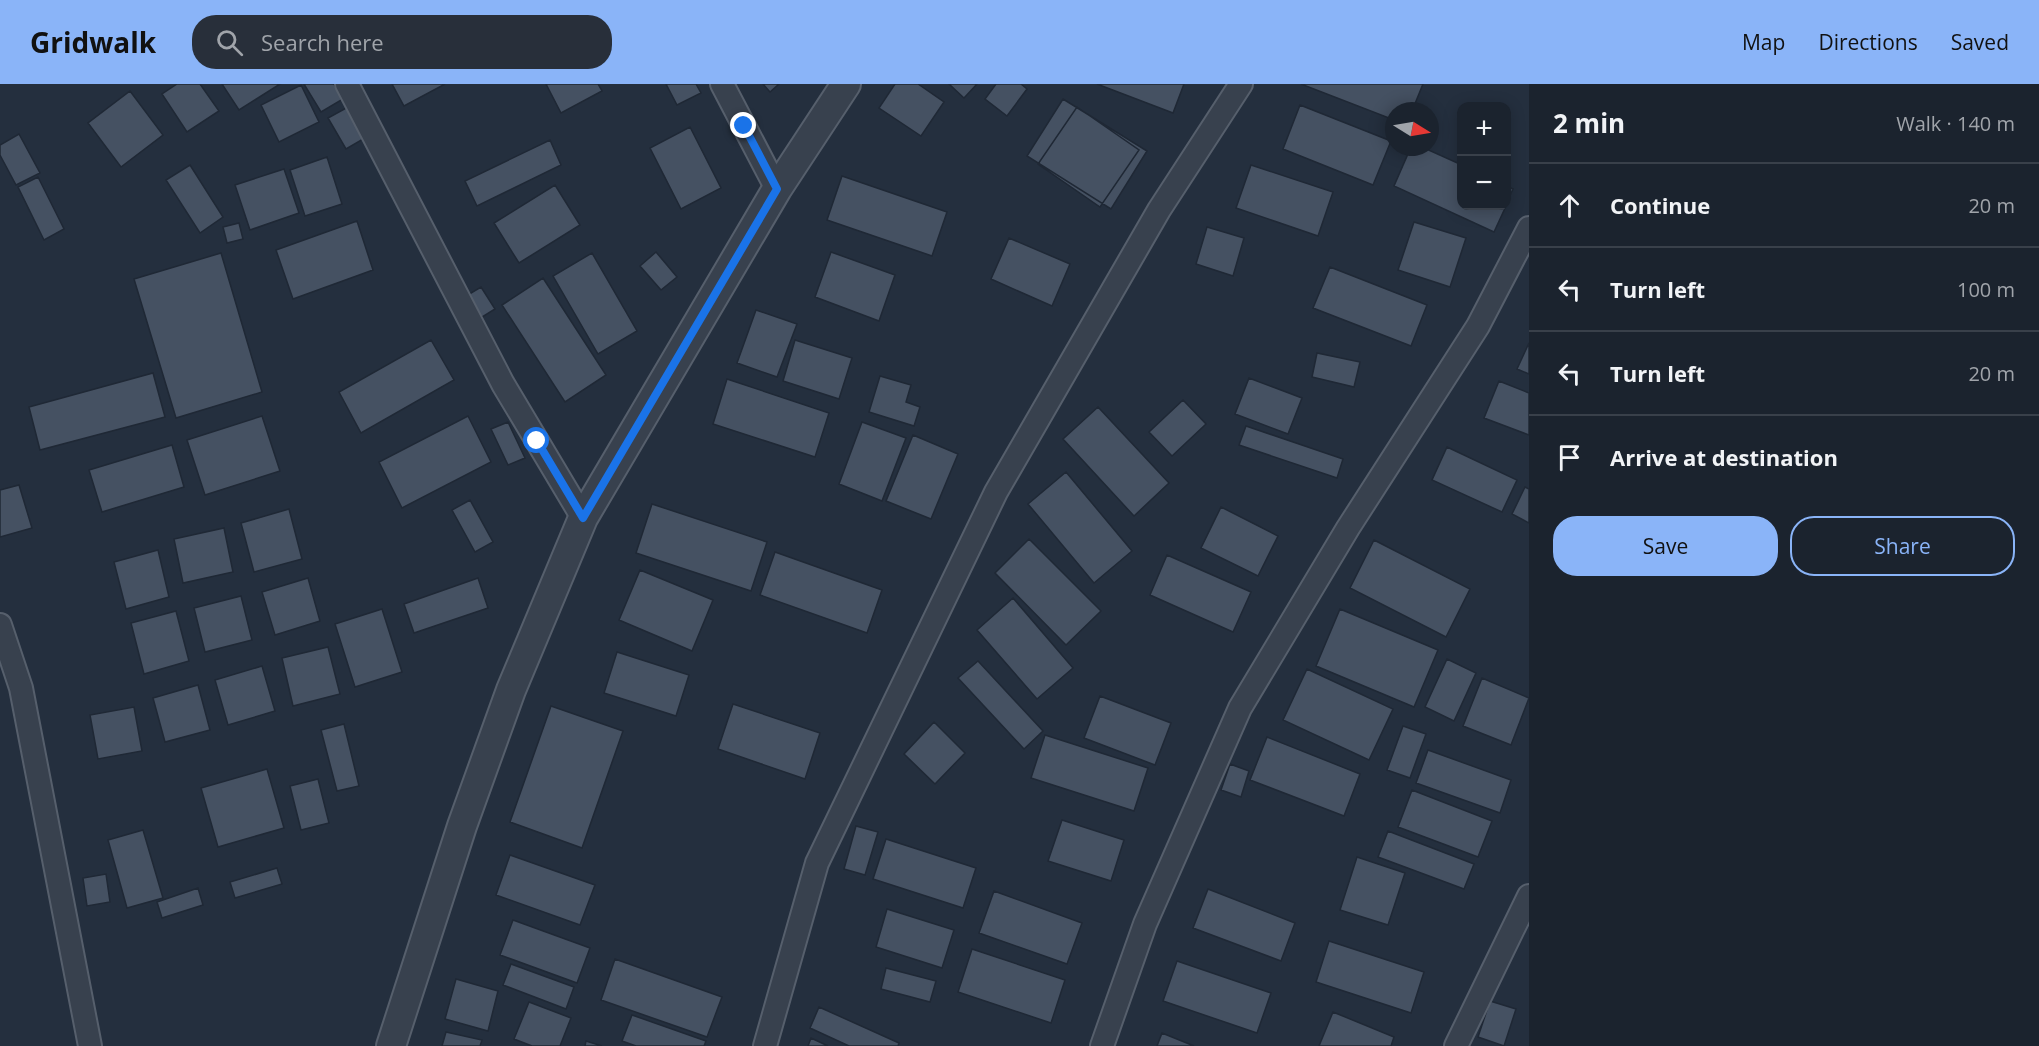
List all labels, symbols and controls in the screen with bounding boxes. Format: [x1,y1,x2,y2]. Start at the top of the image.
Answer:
search box [192,15,612,69]
text: Gridwalk [30,23,156,61]
icon: search [213,26,246,59]
text: Search here [261,27,384,57]
text: Map [1742,28,1785,56]
text: Directions [1818,28,1918,56]
text: Saved [1951,28,2009,56]
north arrow [1385,102,1439,156]
map controls [1457,102,1511,210]
button: + [1457,102,1511,156]
text: 2 min [1553,105,1625,141]
text: Walk · 140 m [1896,110,2015,137]
route end [730,112,756,138]
button: − [1457,156,1511,210]
icon: ahead [1553,189,1586,222]
text: Continue [1610,190,1710,220]
text: 20 m [1968,192,2015,219]
icon: left [1553,273,1586,306]
text: Turn left [1610,274,1705,304]
text: 100 m [1957,276,2015,303]
icon: left [1553,357,1586,390]
text: Turn left [1610,358,1705,388]
text: 20 m [1968,360,2015,387]
route start [523,427,549,453]
icon: arrive [1553,441,1586,474]
text: Arrive at destination [1610,442,1838,472]
button: Save [1553,516,1778,576]
button: Share [1790,516,2015,576]

